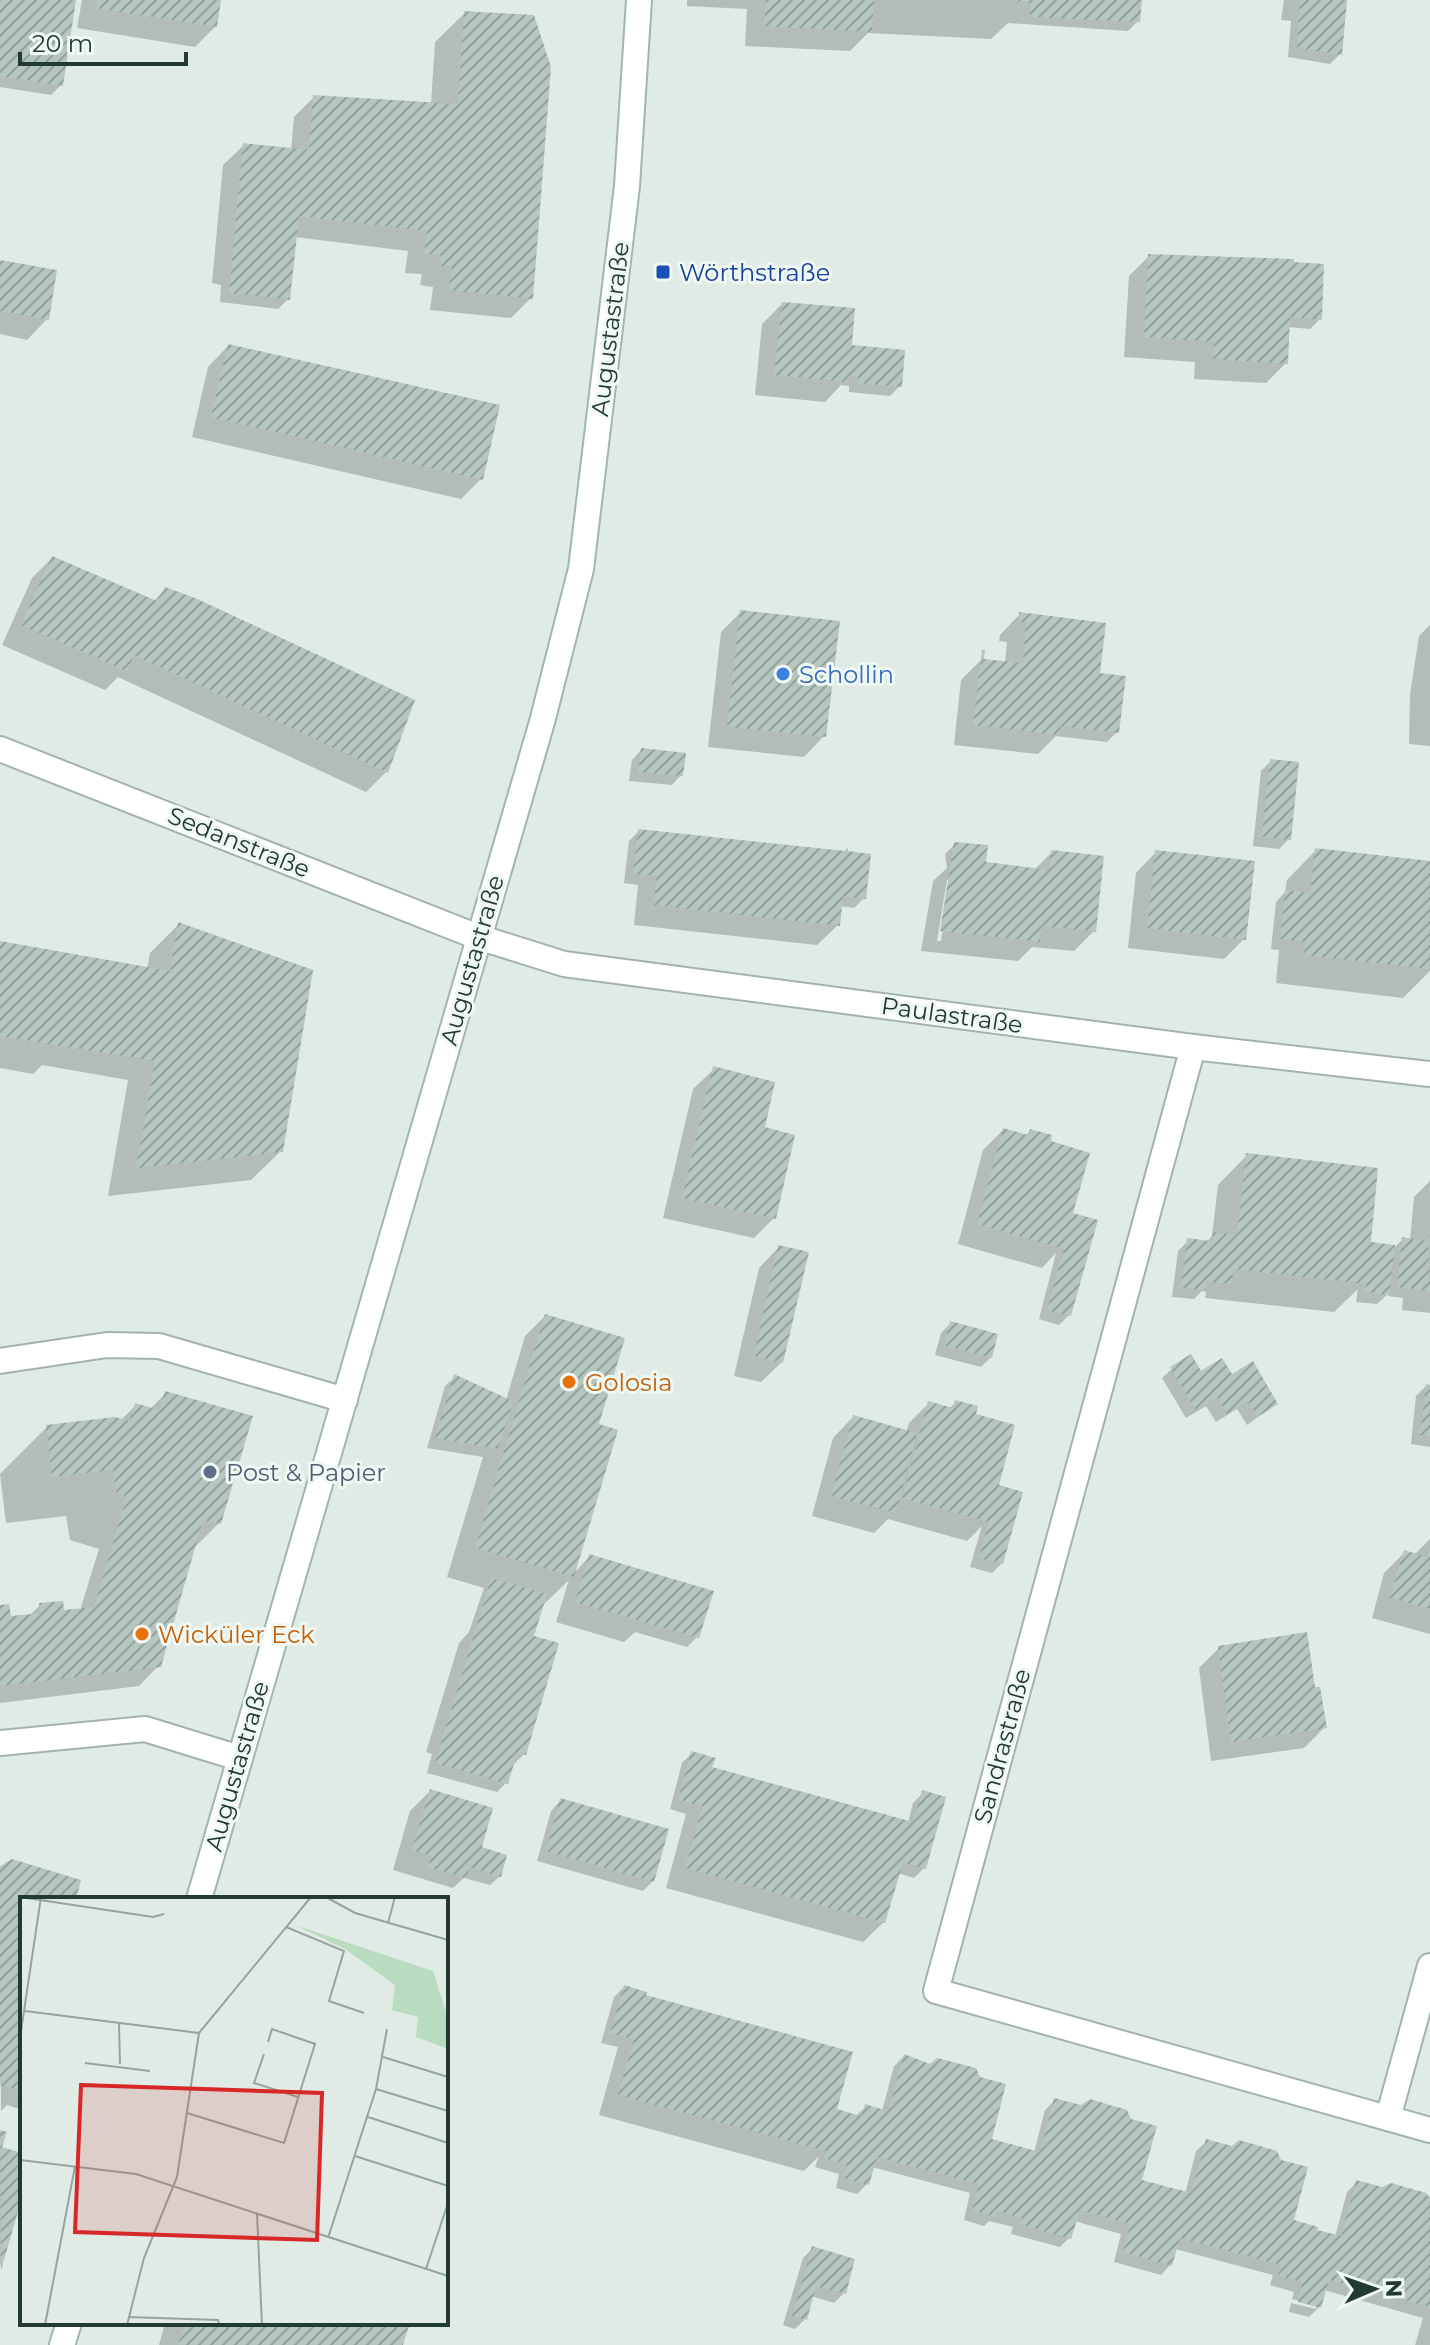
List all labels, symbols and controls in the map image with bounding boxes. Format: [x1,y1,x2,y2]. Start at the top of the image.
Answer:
scale bar [20,16,186,66]
text: 20 m [32,29,93,58]
street label: Augustastraße [585,240,635,418]
place label: Wörthstraße [679,258,830,287]
marker: Wörthstraße [654,263,672,281]
place label: Schollin [799,660,894,689]
marker: Schollin [774,665,792,683]
street label: Sedanstraße [164,800,314,884]
street label: Augustastraße [434,872,510,1048]
street label: Paulastraße [879,991,1025,1039]
place label: Golosia [585,1368,672,1397]
marker: Golosia [560,1373,578,1391]
place label: Post & Papier [226,1458,386,1487]
marker: Post & Papier [201,1463,219,1481]
place label: Wicküler Eck [158,1620,315,1649]
marker: Wicküler Eck [133,1625,151,1643]
street label: Sandrastraße [967,1665,1037,1827]
street label: Augustastraße [199,1678,275,1854]
inset map [20,1897,448,2325]
north arrow [1334,2249,1414,2329]
text: N [1380,2279,1407,2298]

